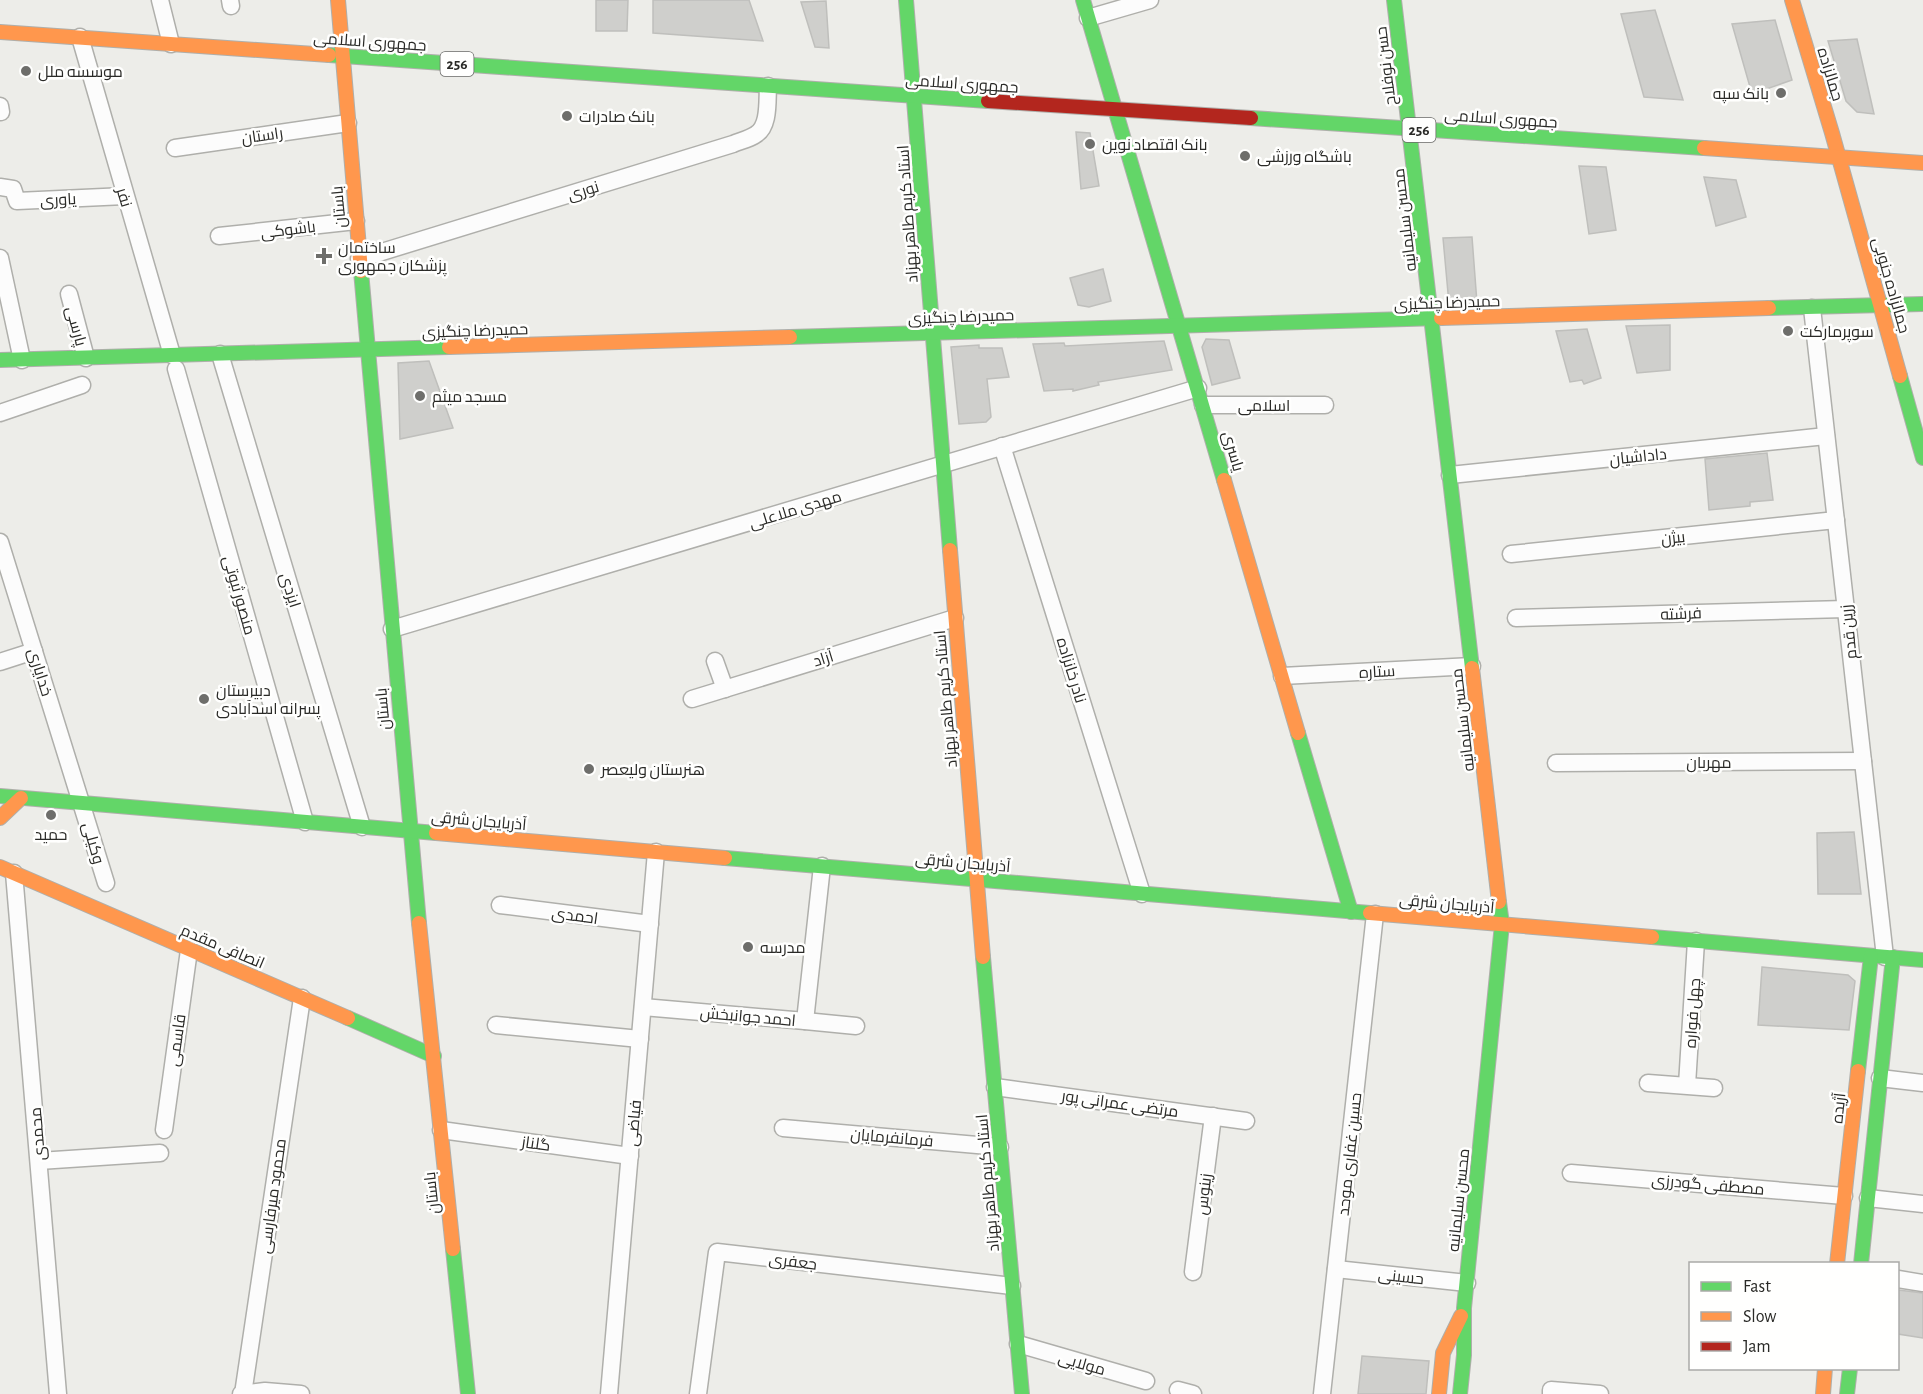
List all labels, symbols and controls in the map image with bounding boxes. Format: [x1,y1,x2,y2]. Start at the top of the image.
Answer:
street label: حسن نوفلاح [1373,25,1402,106]
street label: جمهوری اسلامی [313,30,427,56]
street label: جمالزاده [1813,46,1846,103]
road number: 256 [440,52,474,76]
marker: موسسه ملل [19,64,33,78]
place label: موسسه ملل [38,64,123,82]
street label: جمهوری اسلامی [905,72,1019,98]
place label: بانک سپه [1713,86,1769,104]
marker: بانک سپه [1774,86,1788,100]
street label: جمهوری اسلامی [1444,107,1558,133]
marker: بانک صادرات [560,109,574,123]
place label: بانک صادرات [579,109,655,126]
road number: 256 [1402,118,1436,142]
street label: راستان [240,125,284,149]
marker: بانک اقتصاد نوین [1083,137,1097,151]
place label: بانک اقتصاد نوین [1102,137,1207,155]
street label: استاد کریم طاهر بهزاد [895,144,924,283]
place label: باشگاه ورزشی [1257,148,1352,167]
marker: باشگاه ورزشی [1238,149,1252,163]
street label: محسن سلیمانیه [1391,167,1421,272]
street label: نوری [566,179,602,205]
street label: نفر [112,185,135,209]
street label: باستان [329,185,351,229]
street label: یاوری [40,191,77,211]
street label: باشوکی [259,218,317,243]
street label: جمالزاده جنوبی [1868,236,1912,336]
place label: ساختمان پزشکان جمهوری [338,240,448,277]
marker: ساختمان پزشکان جمهوری [315,247,333,265]
street label: حمیدرضا چنگیزی [1394,293,1501,316]
street label: پارسی [60,305,89,349]
street label: حمیدرضا چنگیزی [908,307,1015,330]
street label: حمیدرضا چنگیزی [422,321,529,344]
marker: سوپرمارکت [1781,324,1795,338]
place label: سوپرمارکت [1800,324,1874,343]
place label: مسجد میثم [432,388,507,408]
marker: مسجد میثم [413,389,427,403]
street label: اسلامی [1238,398,1290,416]
street label: یاسری [1218,429,1247,474]
street label: داداشیان [1609,445,1668,470]
street label: مهدی ملاعلی [747,488,844,534]
street label: بیژن [1660,528,1686,549]
street label: منصور ثبوتی [218,554,259,637]
street label: ایزدی [275,571,303,610]
street label: زرین قدم [1838,603,1863,660]
street label: فرشته [1660,604,1702,624]
street label: استاد کریم طاهر بهزاد [932,629,963,768]
street label: نادر خانزاده [1053,636,1089,705]
street label: خدایاری [23,646,55,699]
street label: آزاد [811,647,836,671]
street label: ستاره [1359,663,1396,682]
street label: محسن سلیمانیه [1449,667,1479,772]
place label: دبیرستان پسرانه اسدآبادی [216,683,321,720]
street label: باستان [373,687,395,731]
marker: دبیرستان پسرانه اسدآبادی [197,692,211,706]
street label: مهربان [1686,755,1732,773]
marker: هنرستان ولیعصر [582,762,596,776]
place label: هنرستان ولیعصر [600,762,705,780]
marker: حمید [44,808,58,822]
street label: آذربایجان شرقی [430,808,528,835]
street label: وکیلی [78,821,107,866]
place label: حمید [35,827,67,844]
street label: آذربایجان شرقی [914,850,1012,877]
street label: آذربایجان شرقی [1398,891,1496,918]
street label: احمدی [550,905,599,929]
street label: انصافی مقدم [177,922,267,975]
marker: مدرسه [741,940,755,954]
place label: مدرسه [760,940,806,957]
street label: چهل فواره [1683,978,1706,1049]
street label: احمد جوانبخش [699,1004,797,1031]
street label: قاسمی [165,1013,191,1068]
street label: مرتضی عمرانی پور [1059,1088,1179,1123]
street label: آژیده [1828,1091,1850,1124]
street label: حسین غفاری موحد [1336,1092,1366,1217]
street label: فیاضی [624,1099,646,1147]
street label: محمدی [28,1106,50,1161]
street label: استاد کریم طاهر بهزاد [974,1113,1005,1252]
street label: فرمانفرمایان [849,1126,934,1152]
street label: گلناز [519,1134,552,1155]
street label: محمود میرفارسی [257,1138,291,1255]
street label: محسن سلیمانیه [1446,1148,1474,1253]
street label: باستان [422,1171,444,1215]
street label: زینوس [1194,1172,1216,1216]
street label: مصطفی گودرزی [1651,1172,1765,1200]
street label: جعفری [768,1251,818,1275]
legend [1689,1262,1899,1370]
street label: حسینی [1377,1267,1425,1289]
text: Fast [1743,1278,1771,1296]
text: Slow [1743,1308,1776,1326]
text: Jam [1743,1338,1771,1356]
street label: مولایی [1056,1350,1107,1380]

